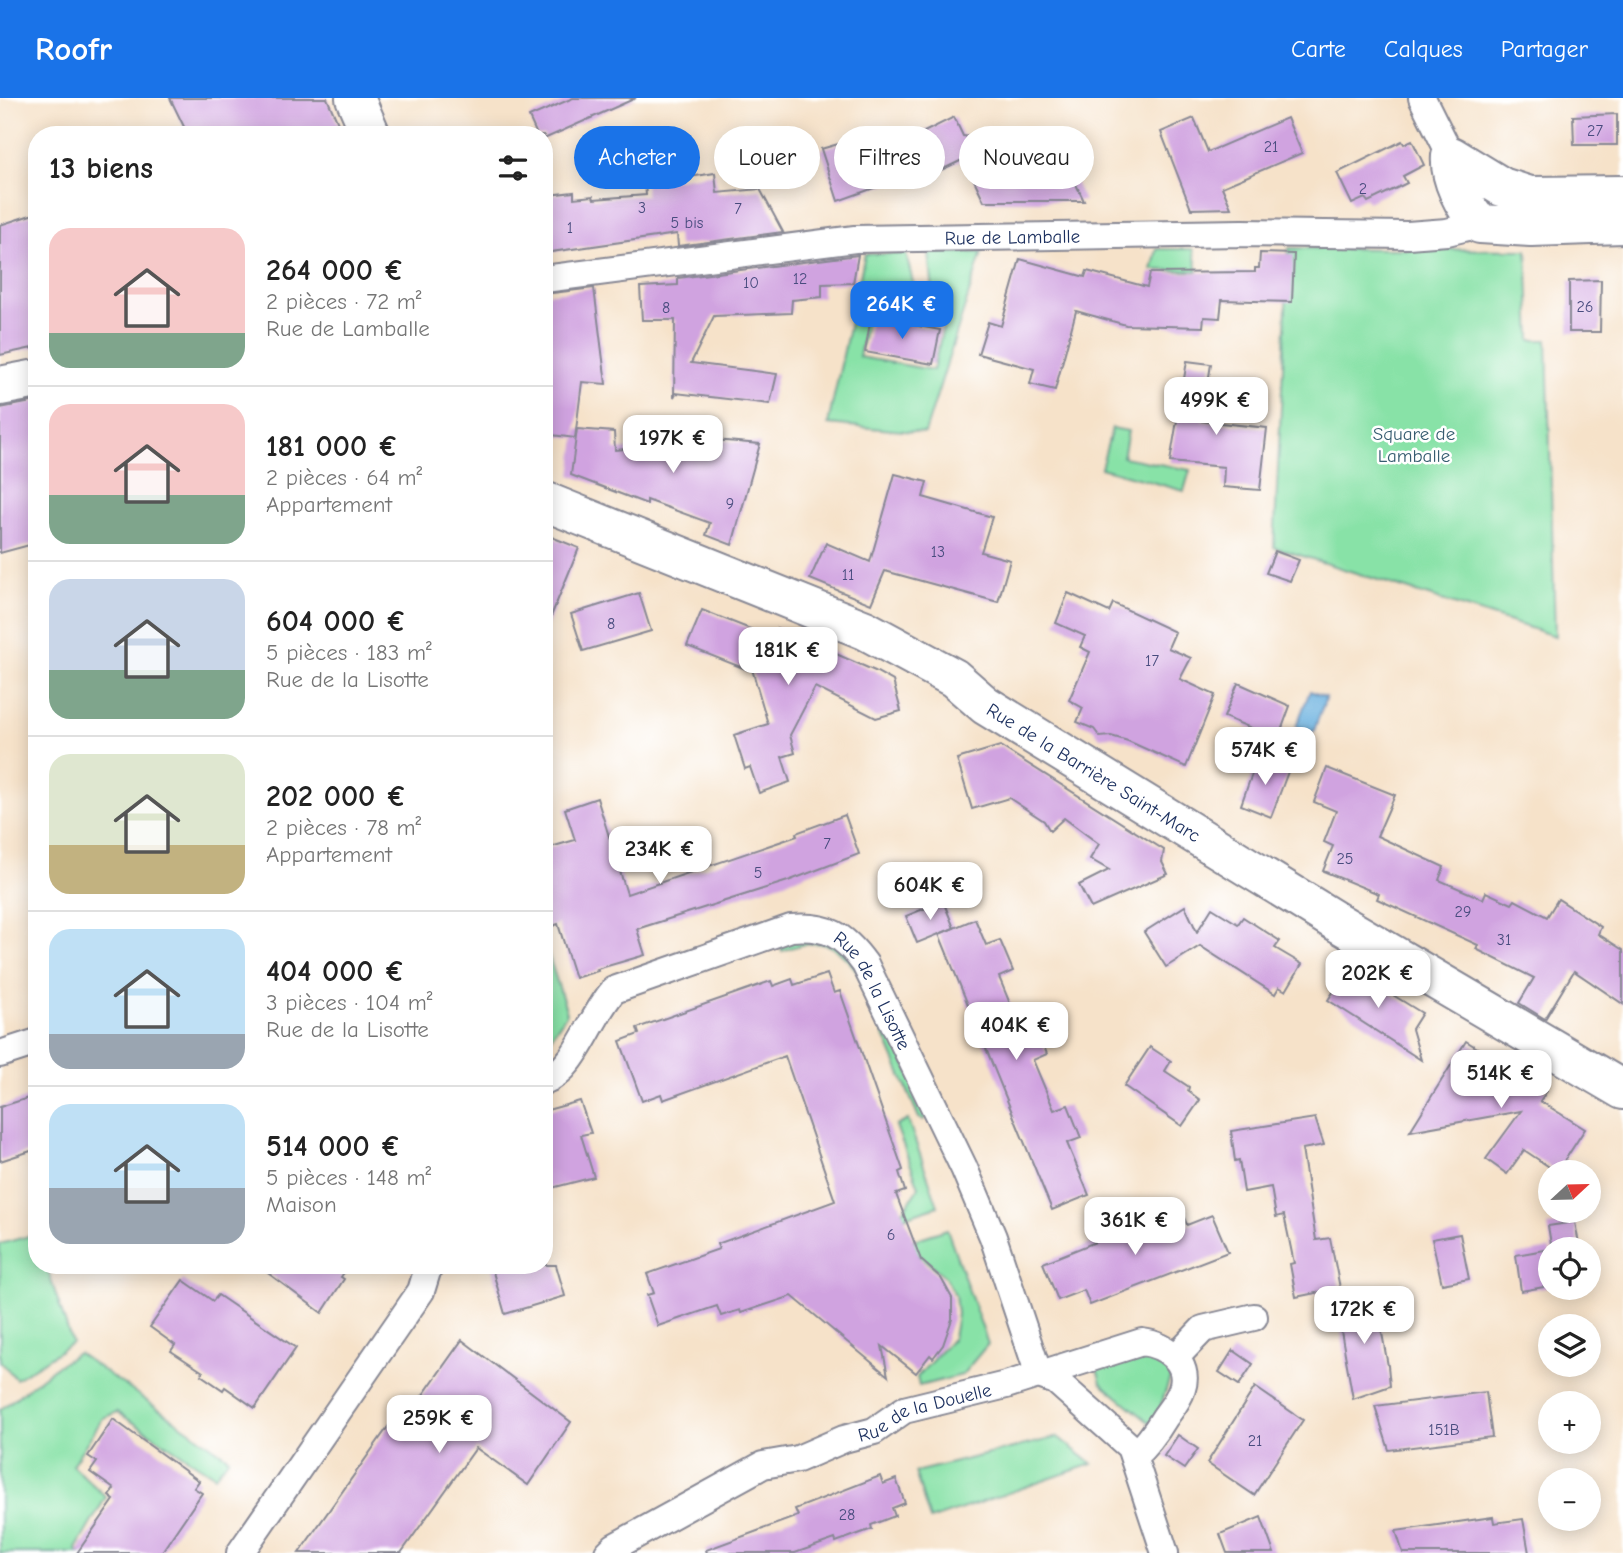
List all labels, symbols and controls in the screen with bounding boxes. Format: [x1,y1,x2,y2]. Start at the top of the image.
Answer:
text: Roofr [35,30,112,68]
text: Carte [1291,35,1346,63]
text: Calques [1384,35,1463,63]
text: Partager [1501,35,1588,63]
house number: 27 [1587,122,1603,140]
chip: Acheter [574,126,700,189]
chip: Louer [714,126,820,189]
chip: Filtres [834,126,945,189]
chip: Nouveau [959,126,1094,189]
house number: 21 [1264,138,1278,156]
icon: filters [494,149,532,187]
text: 13 biens [49,151,153,186]
house number: 2 [1359,180,1367,198]
house number: 3 [638,199,646,217]
house number: 7 [734,200,742,218]
house number: 5 bis [671,214,704,232]
house number: 1 [567,219,573,237]
street label: Rue de Lamballe [945,226,1080,250]
text: 264 000 € [266,253,404,288]
icon: home [105,256,189,340]
house number: 12 [793,270,807,288]
house number: 10 [743,274,759,292]
pin: 264K € [845,282,959,341]
text: 2 pièces · 72 m² [266,288,422,315]
text: 264K € [866,290,938,317]
house number: 26 [1576,298,1594,316]
house number: 8 [662,299,670,317]
text: Rue de Lamballe [266,315,430,342]
pin: 499K € [1159,378,1273,437]
text: 499K € [1180,386,1252,413]
pin: 197K € [616,416,730,475]
park label: Square de Lamballe [1373,423,1455,467]
text: 197K € [639,424,707,451]
text: 181 000 € [266,429,398,464]
icon: home [105,432,189,516]
text: 2 pièces · 64 m² [266,464,422,491]
text: Appartement [266,491,392,518]
house number: 9 [726,495,734,513]
house number: 13 [931,543,945,561]
house number: 11 [842,566,854,584]
text: 604 000 € [266,604,406,639]
icon: home [105,607,189,691]
house number: 8 [607,615,615,633]
pin: 181K € [731,628,845,687]
text: 181K € [755,636,821,663]
text: 5 pièces · 183 m² [266,639,432,666]
house number: 17 [1145,652,1159,670]
text: Rue de la Lisotte [266,666,429,693]
street label: Rue de la Barrière Saint-Marc [982,699,1204,847]
pin: 574K € [1208,728,1322,787]
text: 574K € [1231,736,1299,763]
text: 202 000 € [266,779,407,814]
icon: home [105,782,189,866]
text: 2 pièces · 78 m² [266,814,421,841]
pin: 234K € [603,826,717,886]
text: 234K € [625,835,695,862]
house number: 7 [823,835,831,853]
text: Appartement [266,841,392,868]
house number: 25 [1336,850,1354,868]
pin: 604K € [873,862,987,922]
house number: 5 [754,864,762,882]
text: 604K € [894,871,966,898]
house number: 29 [1455,903,1471,921]
street label: Rue de la Lisotte [829,927,915,1054]
house number: 31 [1497,931,1511,949]
pin: 202K € [1321,950,1435,1010]
text: 404 000 € [266,954,405,989]
icon: home [105,957,189,1041]
text: 202K € [1341,959,1415,986]
text: 3 pièces · 104 m² [266,989,433,1016]
pin: 404K € [959,1002,1073,1062]
text: 404K € [980,1011,1052,1038]
text: Rue de la Lisotte [266,1016,429,1043]
pin: 514K € [1444,1051,1558,1110]
text: 514K € [1467,1059,1535,1086]
text: 514 000 € [266,1129,401,1164]
icon: home [105,1132,189,1216]
north arrow [1538,1160,1601,1223]
map controls [1538,1160,1601,1531]
text: 5 pièces · 148 m² [266,1164,431,1191]
text: Maison [266,1191,337,1218]
pin: 361K € [1078,1198,1192,1257]
text: 361K € [1100,1206,1170,1233]
house number: 6 [887,1226,895,1244]
button: locate [1538,1237,1601,1300]
pin: 172K € [1307,1286,1421,1346]
text: 172K € [1330,1295,1398,1322]
button: layers [1538,1314,1601,1377]
street label: Rue de la Douelle [856,1379,994,1447]
button: + [1538,1391,1601,1454]
pin: 259K € [382,1396,496,1455]
text: 259K € [403,1404,475,1431]
house number: 151B [1428,1421,1460,1439]
house number: 21 [1248,1432,1262,1450]
button: − [1538,1468,1601,1531]
house number: 28 [839,1506,855,1524]

